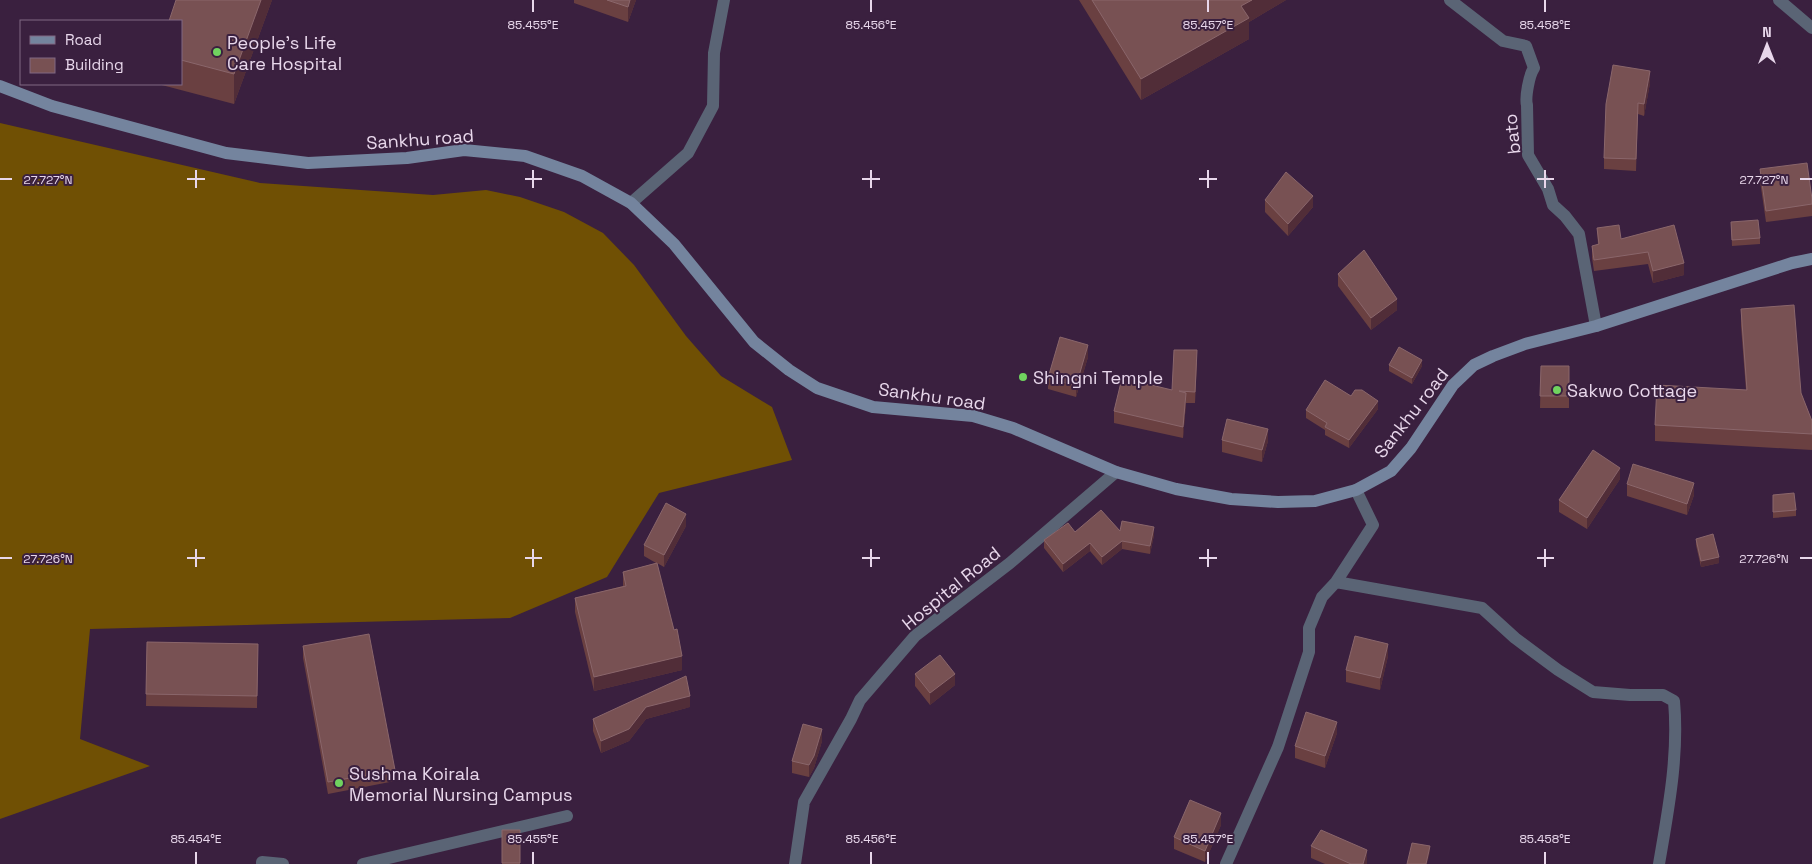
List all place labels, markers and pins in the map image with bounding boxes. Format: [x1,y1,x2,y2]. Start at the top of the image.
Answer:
place label: People's Life Care Hospital [227,31,342,75]
marker: People's Life Care Hospital [211,46,223,58]
place label: Shingni Temple [1033,366,1163,389]
marker: Shingni Temple [1017,371,1029,383]
place label: Sakwo Cottage [1567,379,1697,402]
marker: Sakwo Cottage [1551,384,1563,396]
place label: Sushma Koirala Memorial Nursing Campus [349,762,573,806]
marker: Sushma Koirala Memorial Nursing Campus [333,777,345,789]

